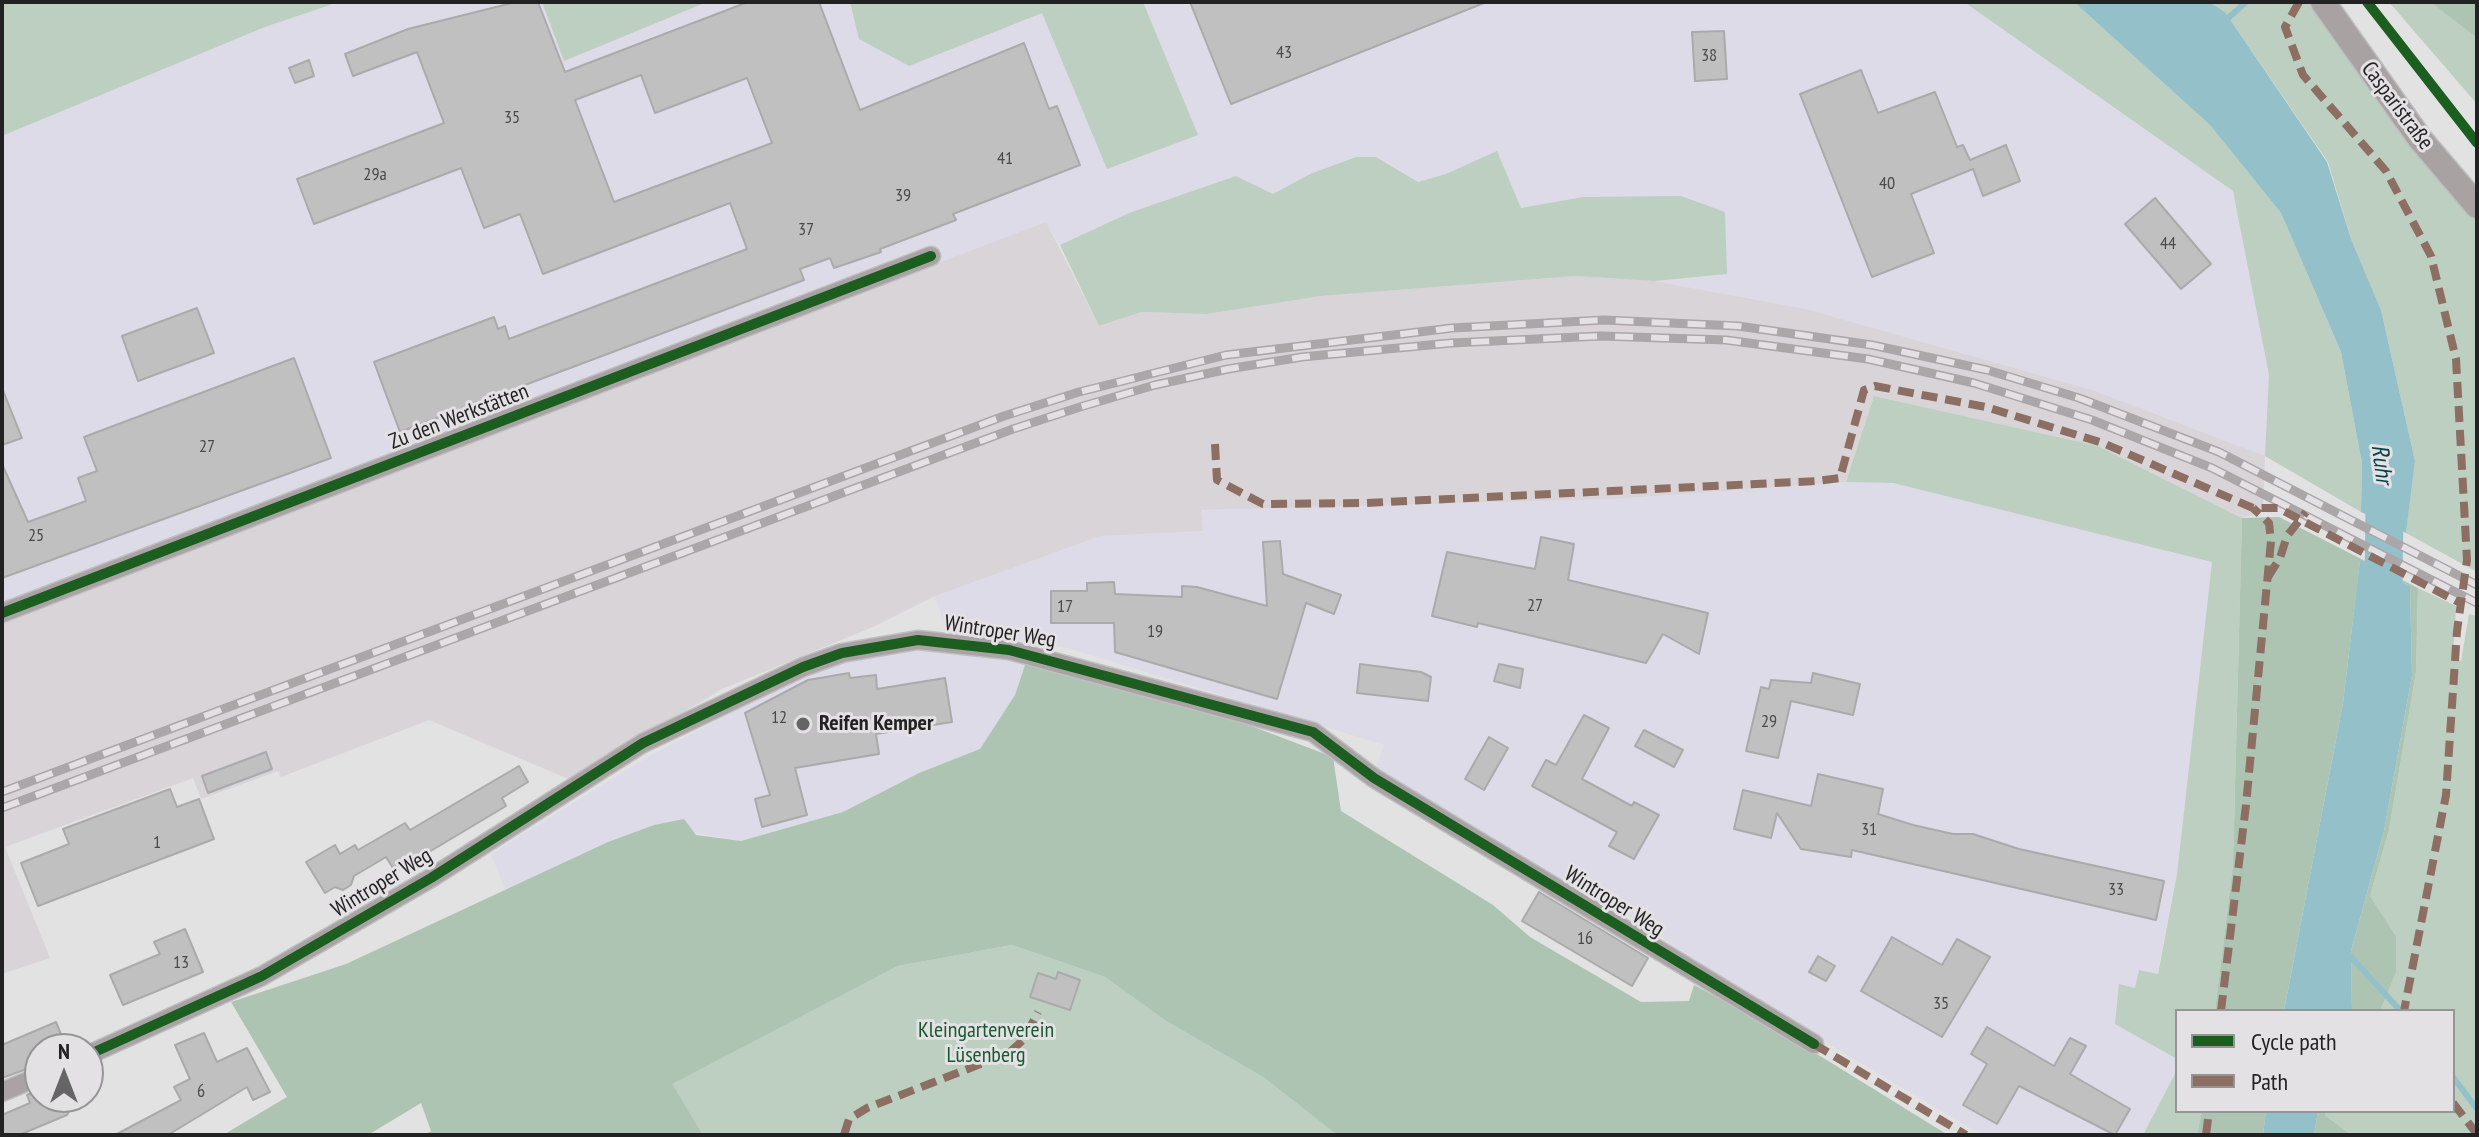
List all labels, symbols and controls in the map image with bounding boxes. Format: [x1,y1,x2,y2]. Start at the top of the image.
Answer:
house number: 43 [1276,42,1292,64]
house number: 38 [1701,45,1717,67]
street label: Casparistraße [2355,57,2439,155]
house number: 35 [504,107,520,129]
house number: 41 [997,148,1013,170]
house number: 29a [363,164,387,186]
house number: 40 [1879,173,1895,195]
house number: 39 [895,185,911,207]
house number: 37 [798,219,814,241]
house number: 44 [2160,233,2176,255]
street label: Zu den Werkstätten [386,378,532,456]
house number: 27 [199,436,215,458]
water label: Ruhr [2364,443,2398,485]
house number: 25 [28,525,44,547]
house number: 27 [1527,595,1543,617]
house number: 17 [1057,596,1073,618]
street label: Wintroper Weg [942,610,1058,654]
house number: 19 [1147,621,1163,643]
house number: 12 [771,707,787,729]
place label: Reifen Kemper [819,711,933,737]
house number: 29 [1761,711,1777,733]
marker: Reifen Kemper [794,715,812,733]
house number: 31 [1861,819,1877,841]
house number: 1 [153,832,161,854]
street label: Wintroper Weg [327,843,437,923]
street label: Wintroper Weg [1559,861,1669,943]
house number: 33 [2108,879,2124,901]
house number: 16 [1577,928,1593,950]
house number: 13 [173,952,189,974]
house number: 35 [1933,993,1949,1015]
legend [2175,1009,2455,1113]
park label: Kleingartenverein Lüsenberg [918,1018,1054,1070]
text: Cycle path [2251,1026,2337,1057]
north arrow [24,1033,104,1113]
text: N [58,1037,70,1065]
text: Path [2251,1066,2288,1097]
house number: 6 [197,1081,205,1103]

